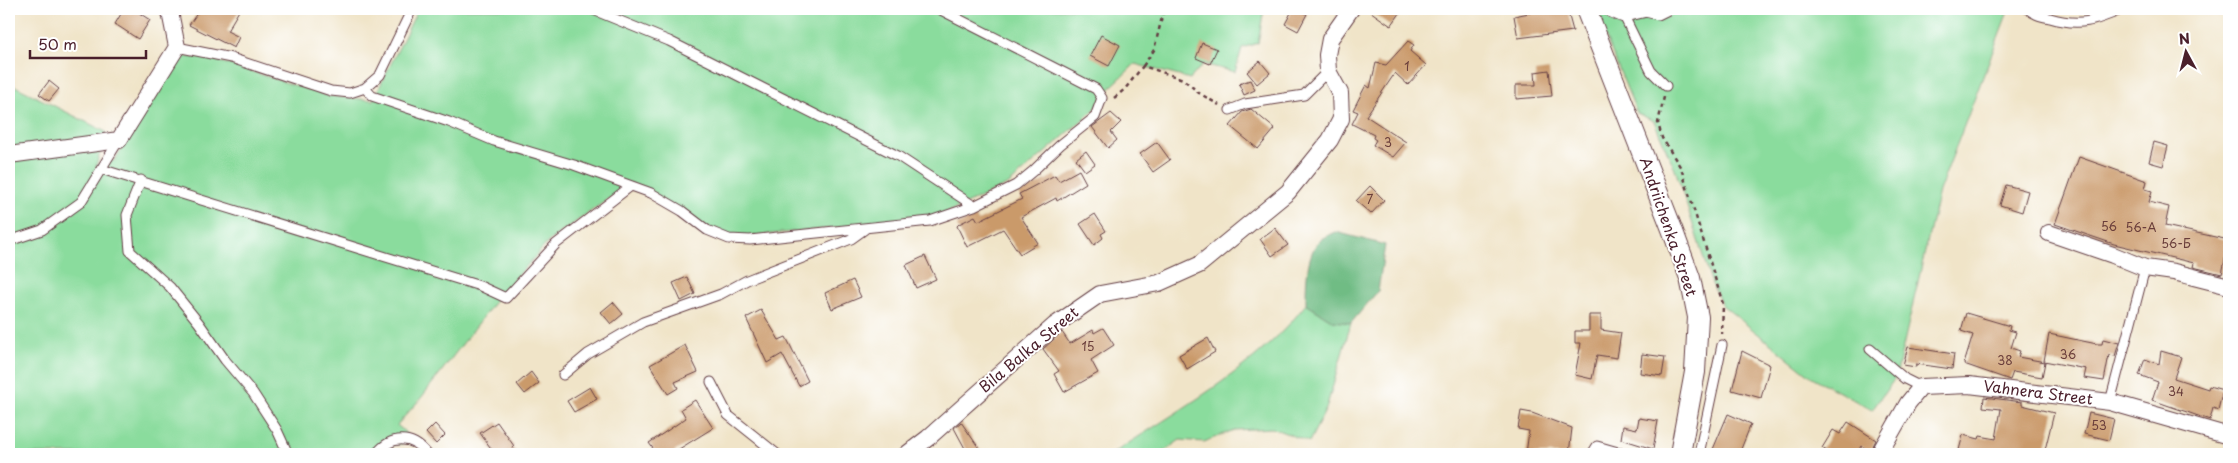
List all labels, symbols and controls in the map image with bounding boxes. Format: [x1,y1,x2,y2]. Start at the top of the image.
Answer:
scale bar [30,28,146,60]
north arrow [2160,28,2210,78]
text: N [2178,28,2191,50]
text: 50 m [38,32,77,55]
house number: 1 [1404,57,1410,75]
house number: 3 [1384,133,1392,151]
street label: Andriichenka Street [1635,154,1704,299]
house number: 7 [1367,190,1374,208]
house number: 56 [2101,217,2117,235]
house number: 56-А [2126,218,2156,236]
house number: 56-Б [2161,234,2191,252]
street label: Bila Balka Street [973,300,1083,397]
house number: 15 [1081,337,1095,355]
house number: 36 [2060,345,2076,363]
house number: 38 [1997,351,2013,369]
street label: Vahnera Street [1982,373,2094,410]
house number: 34 [2168,382,2184,400]
house number: 53 [2091,416,2107,434]

